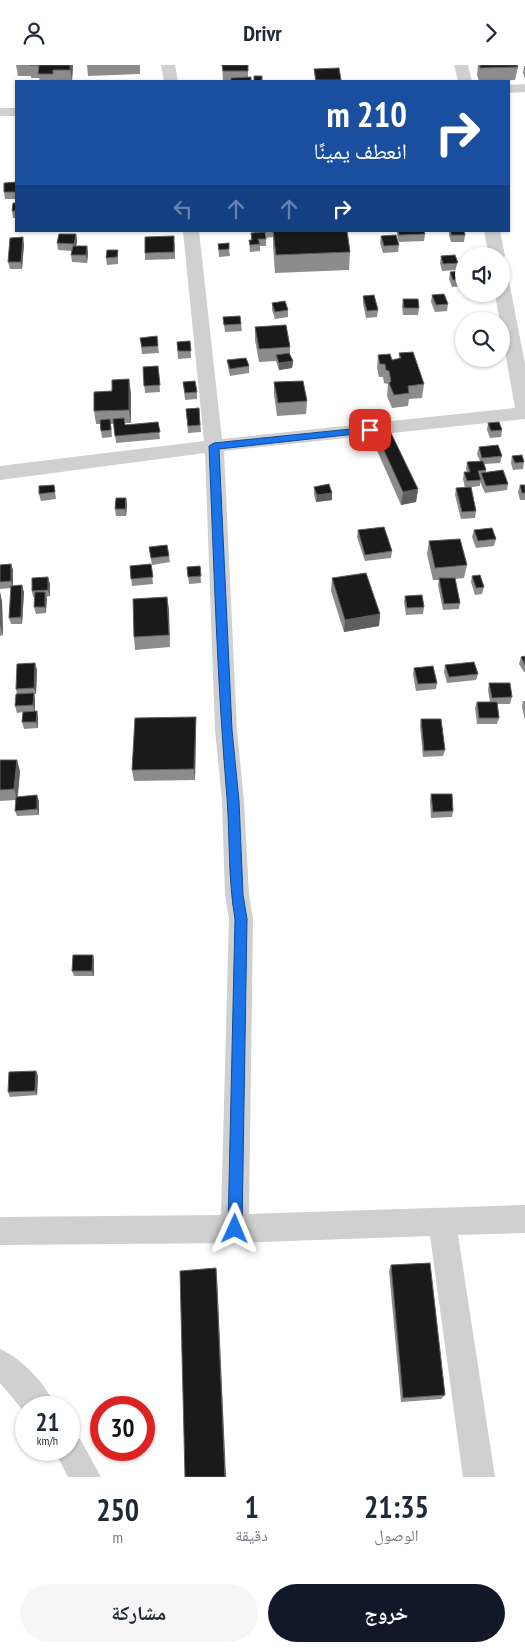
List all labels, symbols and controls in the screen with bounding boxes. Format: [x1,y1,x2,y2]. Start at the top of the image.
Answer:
icon: person [20,19,48,47]
text: Drivr [243,19,282,47]
icon: forward [477,19,505,47]
text: 210 m [326,91,407,137]
icon: right [425,100,490,165]
text: انعطف يمينًا [314,137,407,165]
icon: left [169,195,197,223]
icon: ahead [222,195,250,223]
icon: ahead [275,195,303,223]
icon: right [328,195,356,223]
map controls [455,247,510,367]
button: sound [455,247,510,302]
button: search [455,312,510,367]
pin [349,409,391,451]
icon: arrive [356,416,384,444]
position arrow [208,1202,260,1254]
speed limit sign: 30 [90,1396,155,1461]
text: 21 [36,1406,59,1438]
text: km/h [37,1433,58,1448]
text: 1 [244,1487,259,1526]
text: 21:35 [364,1487,429,1526]
text: 250 [96,1490,139,1529]
text: دقيقة [235,1525,268,1545]
text: الوصول [374,1525,419,1545]
text: m [112,1527,123,1547]
button: مشاركة [20,1584,258,1642]
button: خروج [268,1584,505,1642]

